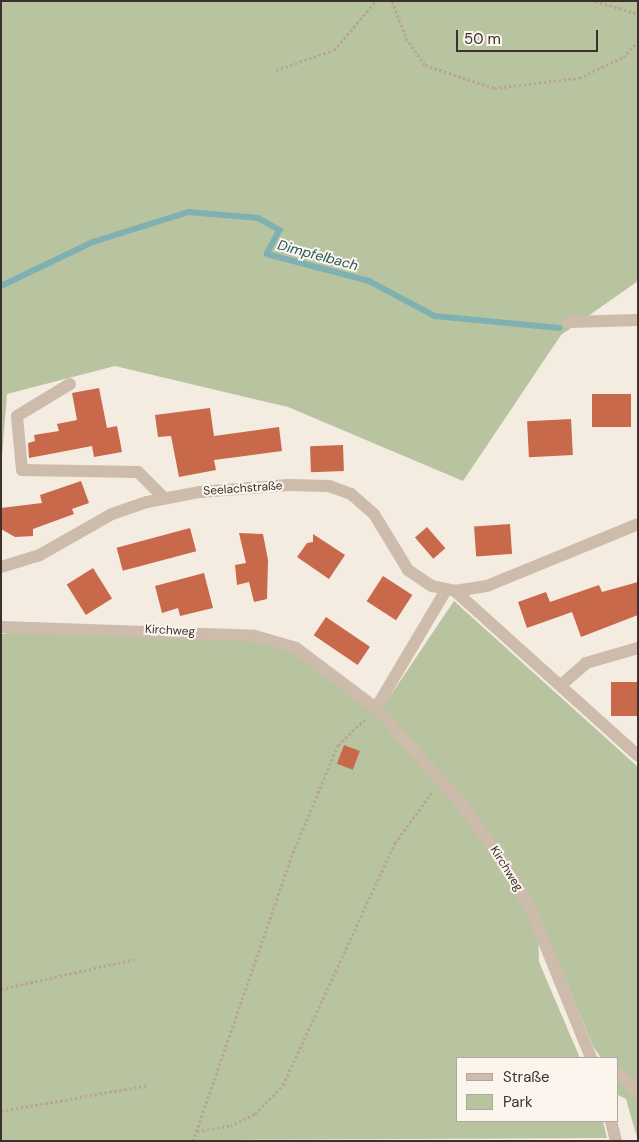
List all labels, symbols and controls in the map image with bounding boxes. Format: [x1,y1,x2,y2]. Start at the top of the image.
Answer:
scale bar [459,20,602,52]
text: 50 m [464,29,501,49]
water label: Dimpfelbach [276,236,360,274]
street label: Seelachstraße [203,479,283,499]
street label: Kirchweg [145,622,195,640]
street label: Kirchweg [487,844,525,894]
legend [456,1057,619,1122]
text: Straße [503,1067,550,1087]
text: Park [503,1092,533,1112]

